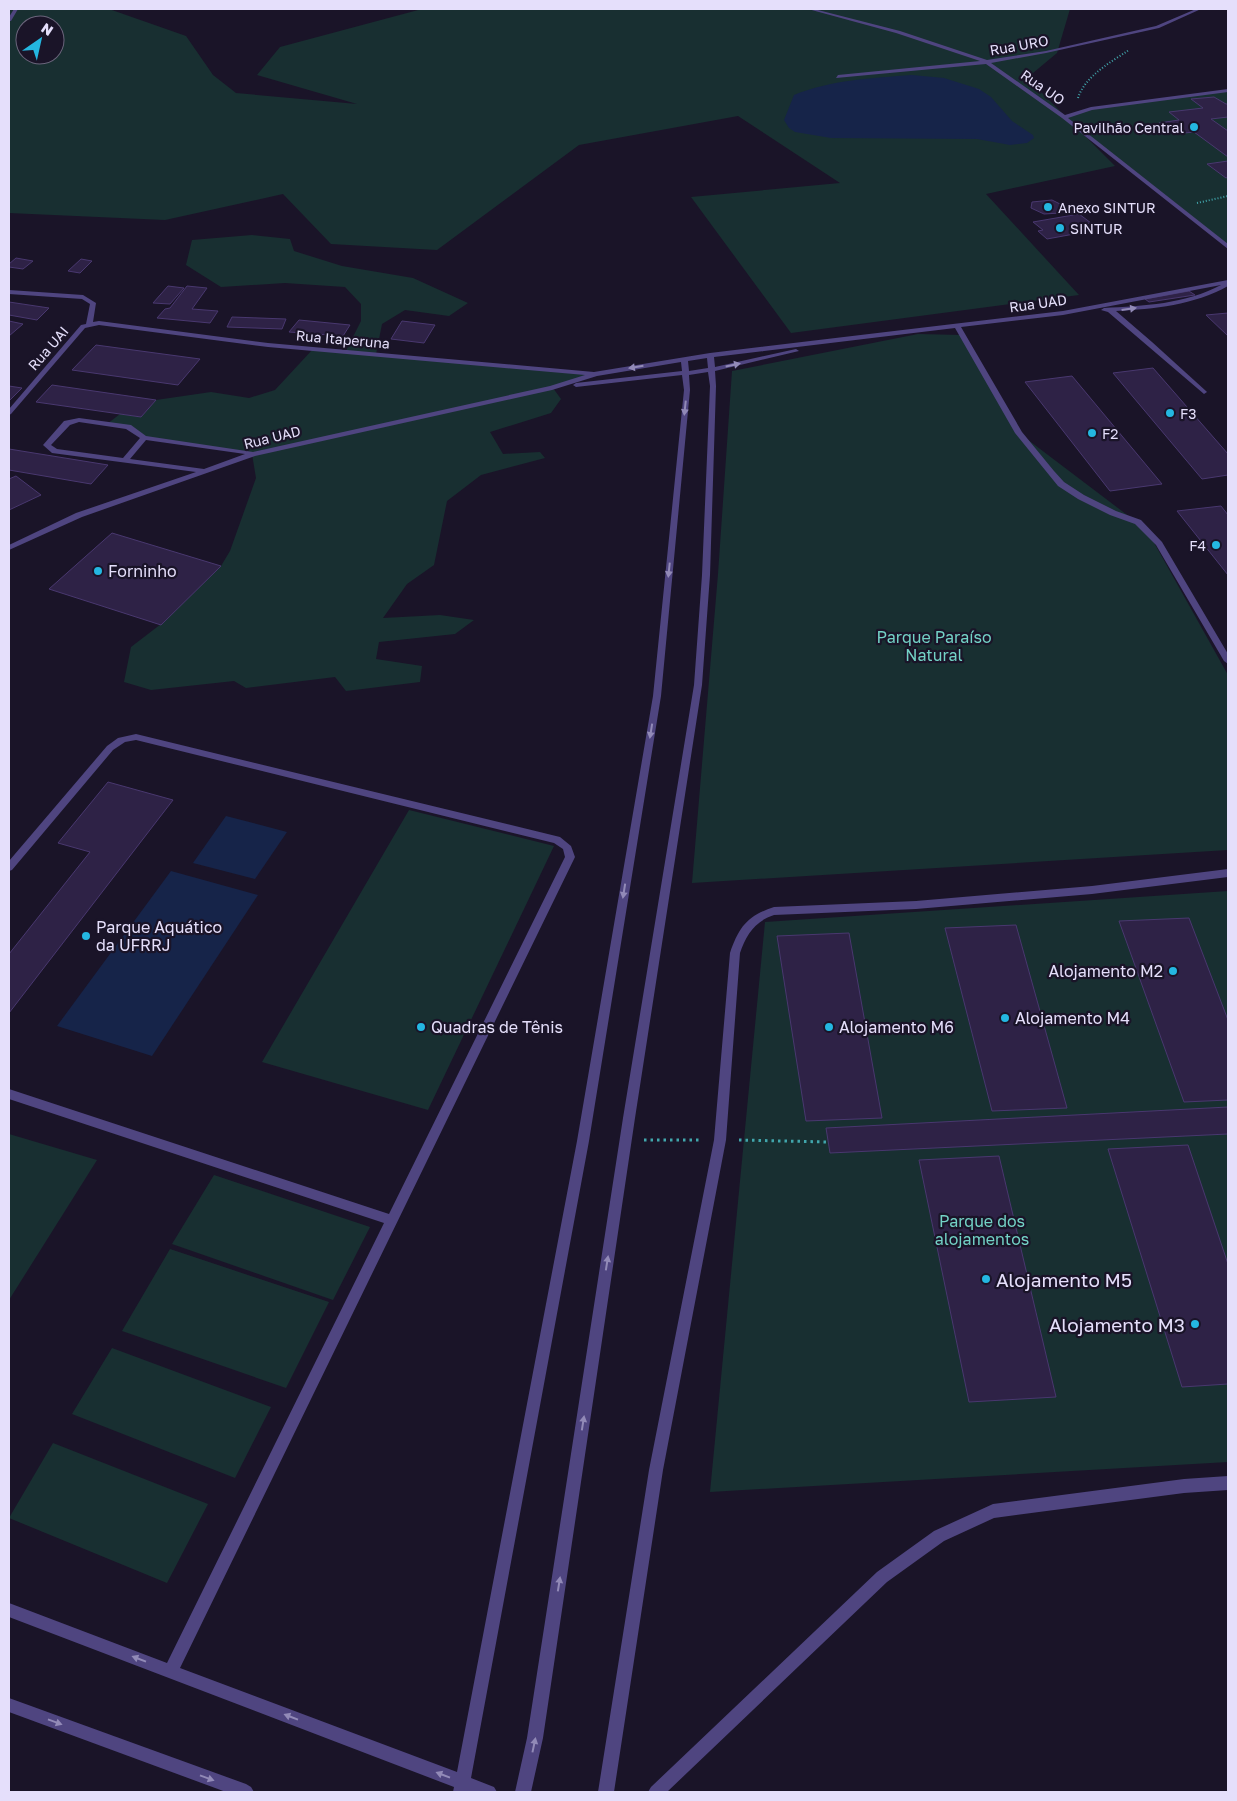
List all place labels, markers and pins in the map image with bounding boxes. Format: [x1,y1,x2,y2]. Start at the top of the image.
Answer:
place label: Pavilhão Central [1073,119,1184,136]
marker: Pavilhão Central [1188,121,1200,133]
place label: Anexo SINTUR [1058,199,1156,216]
marker: Anexo SINTUR [1042,201,1054,213]
place label: SINTUR [1070,220,1122,237]
marker: SINTUR [1054,222,1066,234]
place label: F3 [1180,405,1197,422]
marker: F3 [1164,407,1176,419]
place label: F2 [1102,425,1118,442]
marker: F2 [1086,427,1098,439]
place label: F4 [1189,537,1206,554]
marker: F4 [1210,539,1222,551]
place label: Forninho [108,561,177,581]
marker: Forninho [92,565,104,577]
place label: Parque Aquático da UFRRJ [96,917,222,955]
marker: Parque Aquático da UFRRJ [80,930,92,942]
place label: Alojamento M2 [1049,961,1163,981]
marker: Alojamento M2 [1167,965,1179,977]
place label: Alojamento M4 [1015,1008,1130,1028]
marker: Alojamento M4 [999,1012,1011,1024]
place label: Quadras de Tênis [431,1017,563,1037]
place label: Alojamento M6 [839,1017,954,1037]
marker: Quadras de Tênis [415,1021,427,1033]
marker: Alojamento M6 [823,1021,835,1033]
place label: Alojamento M5 [996,1268,1132,1291]
marker: Alojamento M5 [980,1273,992,1285]
place label: Alojamento M3 [1049,1313,1185,1336]
marker: Alojamento M3 [1189,1318,1201,1330]

